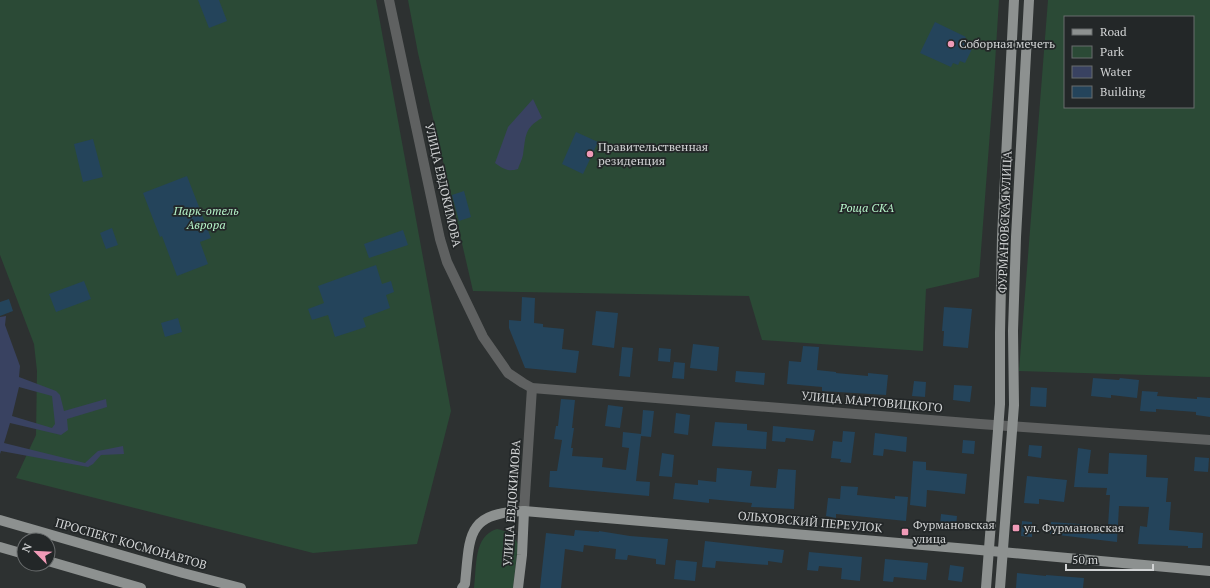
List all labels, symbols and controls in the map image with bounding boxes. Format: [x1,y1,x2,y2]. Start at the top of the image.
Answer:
legend [1064,16,1194,108]
text: Road [1100,24,1127,39]
place label: Соборная мечеть [959,36,1055,51]
marker: Соборная мечеть [946,39,956,49]
text: Park [1100,44,1125,59]
text: Water [1100,64,1132,79]
text: Building [1100,84,1146,99]
street label: УЛИЦА ЕВДОКИМОВА [422,121,465,249]
place label: Правительственная резиденция [598,139,708,168]
marker: Правительственная резиденция [585,149,595,159]
street label: ФУРМАНОВСКАЯ УЛИЦА [995,150,1015,293]
park label: Роща СКА [839,200,894,215]
park label: Парк-отель Аврора [172,203,239,232]
street label: УЛИЦА МАРТОВИЦКОГО [801,388,943,415]
street label: УЛИЦА ЕВДОКИМОВА [500,438,523,567]
street label: ОЛЬХОВСКИЙ ПЕРЕУЛОК [737,508,883,535]
street label: ПРОСПЕКТ КОСМОНАВТОВ [54,515,209,572]
place label: Фурмановская улица [912,517,995,546]
place label: ул. Фурмановская [1023,520,1124,535]
marker: ул. Фурмановская [1011,523,1021,533]
marker: Фурмановская улица [900,527,910,537]
north arrow [16,532,56,572]
text: N [19,541,35,555]
scale bar [1066,546,1153,572]
text: 50 m [1072,552,1099,567]

